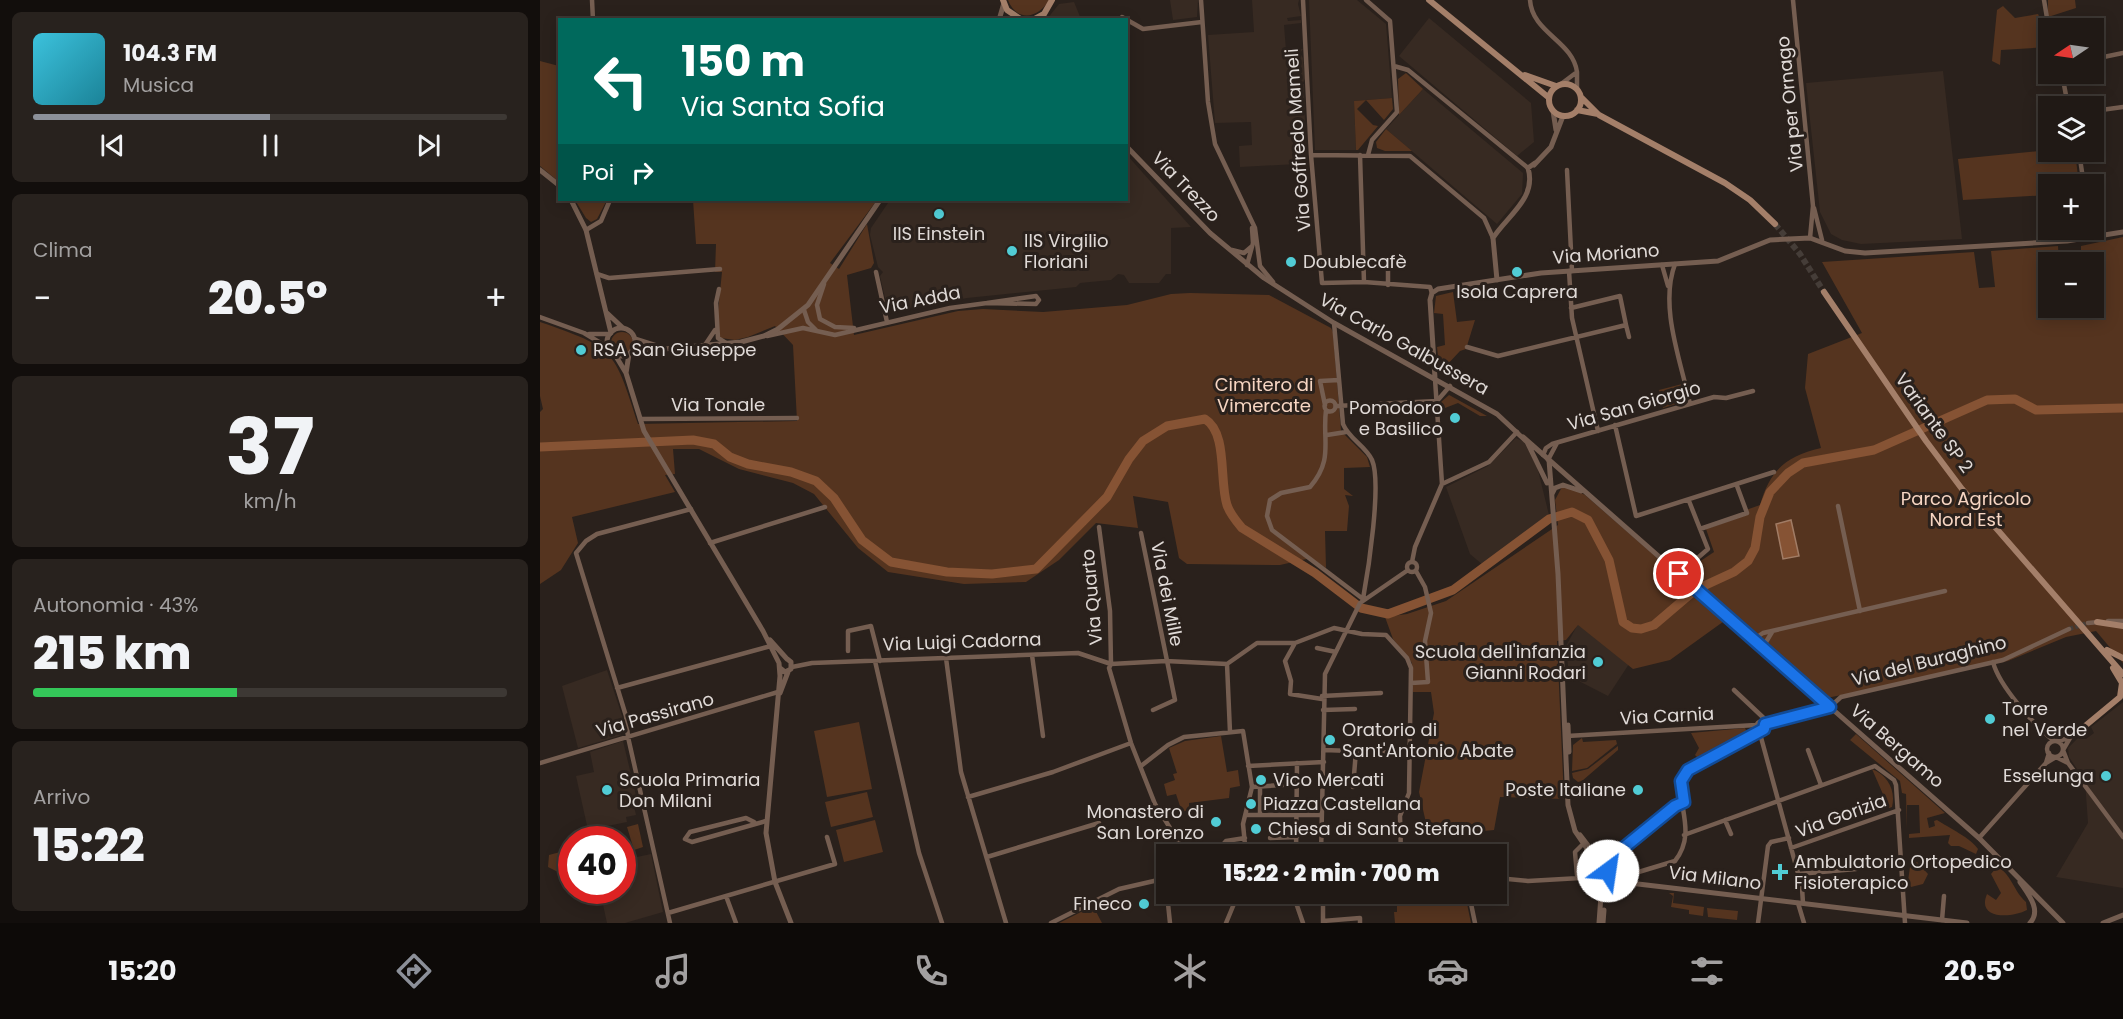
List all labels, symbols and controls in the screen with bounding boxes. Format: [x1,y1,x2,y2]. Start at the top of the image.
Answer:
north arrow [2038,18,2104,84]
map controls [2038,18,2104,318]
text: 150 m [681,32,805,91]
street label: Via per Ornago [1770,35,1809,173]
text: 104.3 FM [123,38,217,69]
icon: left [582,42,660,120]
street label: Via Goffredo Mameli [1279,48,1316,232]
text: Musica [123,71,194,99]
text: Via Santa Sofia [681,88,885,125]
button: layers [2038,96,2104,162]
icon: previous [96,129,129,162]
icon: pause [254,129,287,162]
icon: next [412,129,445,162]
street label: Via Trezzo [1146,146,1226,227]
icon: right [626,156,659,189]
text: Poi [582,157,614,188]
button: + [2038,174,2104,240]
marker: IIS Einstein [932,207,946,221]
place label: IIS Einstein [893,221,985,246]
place label: IIS Virgilio Floriani [1024,228,1109,274]
text: Clima [33,236,92,264]
street label: Via Moriano [1552,237,1660,270]
marker: IIS Virgilio Floriani [1005,244,1019,258]
place label: Doublecafè [1303,249,1407,274]
button: − [2038,252,2104,318]
marker: Doublecafè [1284,255,1298,269]
marker: Isola Caprera [1510,265,1524,279]
text: 20.5° [208,267,328,330]
text: − [33,275,51,322]
text: + [484,275,507,322]
street label: Via Adda [877,279,963,320]
place label: Isola Caprera [1456,279,1578,304]
street label: Via Carlo Galbussera [1315,287,1493,401]
place label: RSA San Giuseppe [593,337,757,362]
marker: RSA San Giuseppe [574,343,588,357]
street label: Variante SP 2 [1890,368,1979,478]
park label: Cimitero di Vimercate [1215,372,1313,418]
street label: Via San Giorgio [1564,375,1703,436]
text: 37 [226,392,314,501]
street label: Via Tonale [671,392,765,417]
place label: Pomodoro e Basilico [1349,395,1443,441]
marker: Pomodoro e Basilico [1448,411,1462,425]
park label: Parco Agricolo Nord Est [1901,486,2031,532]
text: km/h [243,487,297,515]
street label: Via dei Mille [1145,539,1190,648]
street label: Via Quarto [1075,548,1108,646]
pin [1653,548,1704,599]
icon: arrive [1662,557,1695,590]
text: Autonomia · 43% [33,591,198,619]
text: 215 km [33,622,191,685]
street label: Via Luigi Cadorna [882,626,1042,657]
street label: Via del Buraghino [1849,629,2009,692]
place label: Scuola dell'infanzia Gianni Rodari [1415,639,1586,685]
marker: Scuola dell'infanzia Gianni Rodari [1591,655,1605,669]
street label: Via Passirano [593,686,717,743]
place label: Torre nel Verde [2002,696,2087,742]
street label: Via Bergamo [1845,698,1950,793]
street label: Via Carnia [1619,701,1715,730]
marker: Torre nel Verde [1983,712,1997,726]
place label: Oratorio di Sant'Antonio Abate [1342,717,1514,763]
marker: Oratorio di Sant'Antonio Abate [1323,733,1337,747]
place label: Esselunga [2003,763,2094,788]
place label: Scuola Primaria Don Milani [619,767,761,813]
place label: Vico Mercati [1273,767,1384,792]
marker: Esselunga [2099,769,2113,783]
marker: Vico Mercati [1254,773,1268,787]
place label: Poste Italiane [1505,777,1626,802]
text: Arrivo [33,783,90,811]
marker: Scuola Primaria Don Milani [600,783,614,797]
marker: Poste Italiane [1631,783,1645,797]
street label: Via Gorizia [1792,788,1890,844]
place label: Piazza Castellana [1263,791,1421,816]
marker: Piazza Castellana [1244,797,1258,811]
place label: Monastero di San Lorenzo [1087,799,1204,845]
text: 15:22 [33,814,145,877]
marker: Monastero di San Lorenzo [1209,815,1223,829]
place label: Chiesa di Santo Stefano [1268,816,1483,841]
marker: Chiesa di Santo Stefano [1249,822,1263,836]
speed limit sign: 40 [558,826,636,904]
position arrow [1576,839,1640,903]
place label: Ambulatorio Ortopedico Fisioterapico [1794,849,2012,895]
text: 15:22 · 2 min · 700 m [1224,858,1439,889]
street label: Via Milano [1667,859,1763,896]
marker: Ambulatorio Ortopedico Fisioterapico [1771,863,1789,881]
place label: Fineco [1073,891,1132,916]
marker: Fineco [1137,897,1151,911]
icon: directions [393,950,435,992]
icon: music [652,950,694,992]
icon: phone [910,950,952,992]
icon: climate [1169,950,1211,992]
icon: car [1427,950,1469,992]
icon: filters [1686,950,1728,992]
text: 15:20 [108,952,177,989]
text: 20.5° [1944,952,2015,989]

